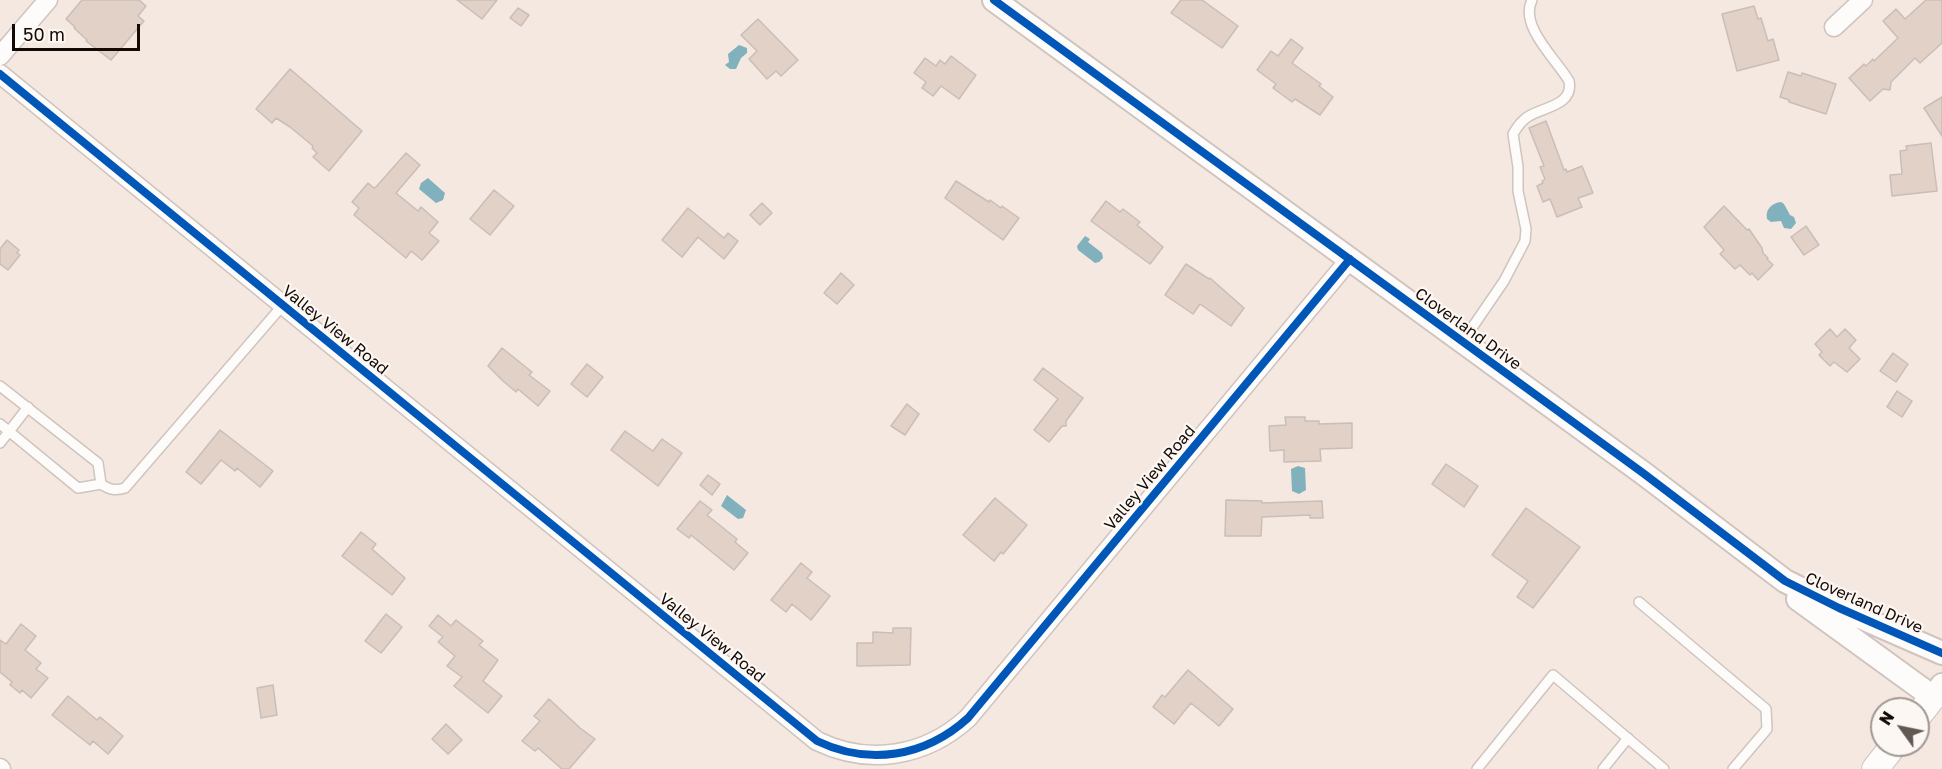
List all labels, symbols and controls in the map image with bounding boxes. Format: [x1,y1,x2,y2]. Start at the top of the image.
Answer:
scale bar [15,12,142,50]
text: 50 m [23,23,65,45]
street label: Valley View Road [278,281,392,379]
street label: Cloverland Drive [1411,284,1525,374]
street label: Valley View Road [1101,422,1199,534]
street label: Cloverland Drive [1802,568,1926,638]
street label: Valley View Road [655,589,769,687]
north arrow [1870,697,1930,757]
text: N [1875,708,1898,729]

